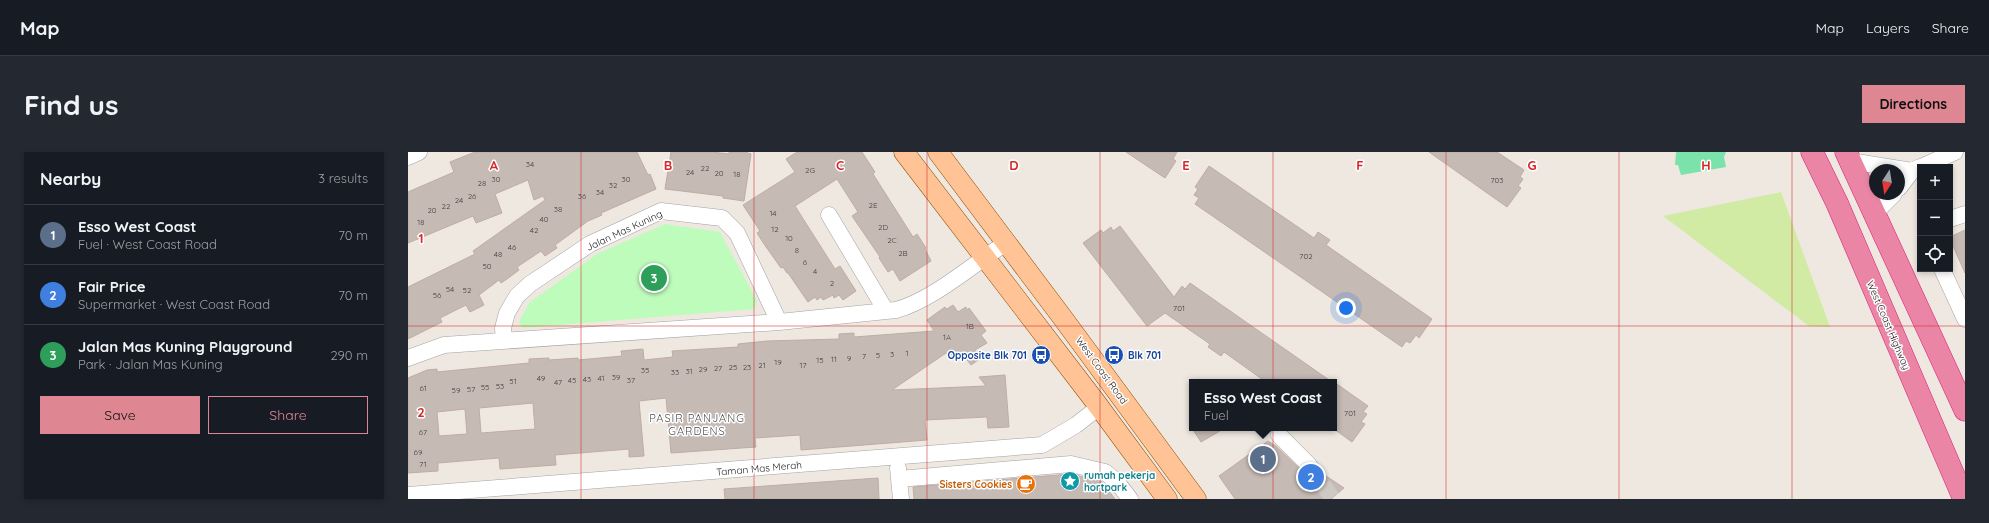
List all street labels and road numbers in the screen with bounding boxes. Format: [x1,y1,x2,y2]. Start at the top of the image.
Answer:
street label: Jalan Mas Kuning [584,207,664,254]
street label: West Coast Highway [1864,278,1913,372]
street label: West Coast Road [1073,334,1130,407]
street label: Taman Mas Merah [716,458,802,479]

